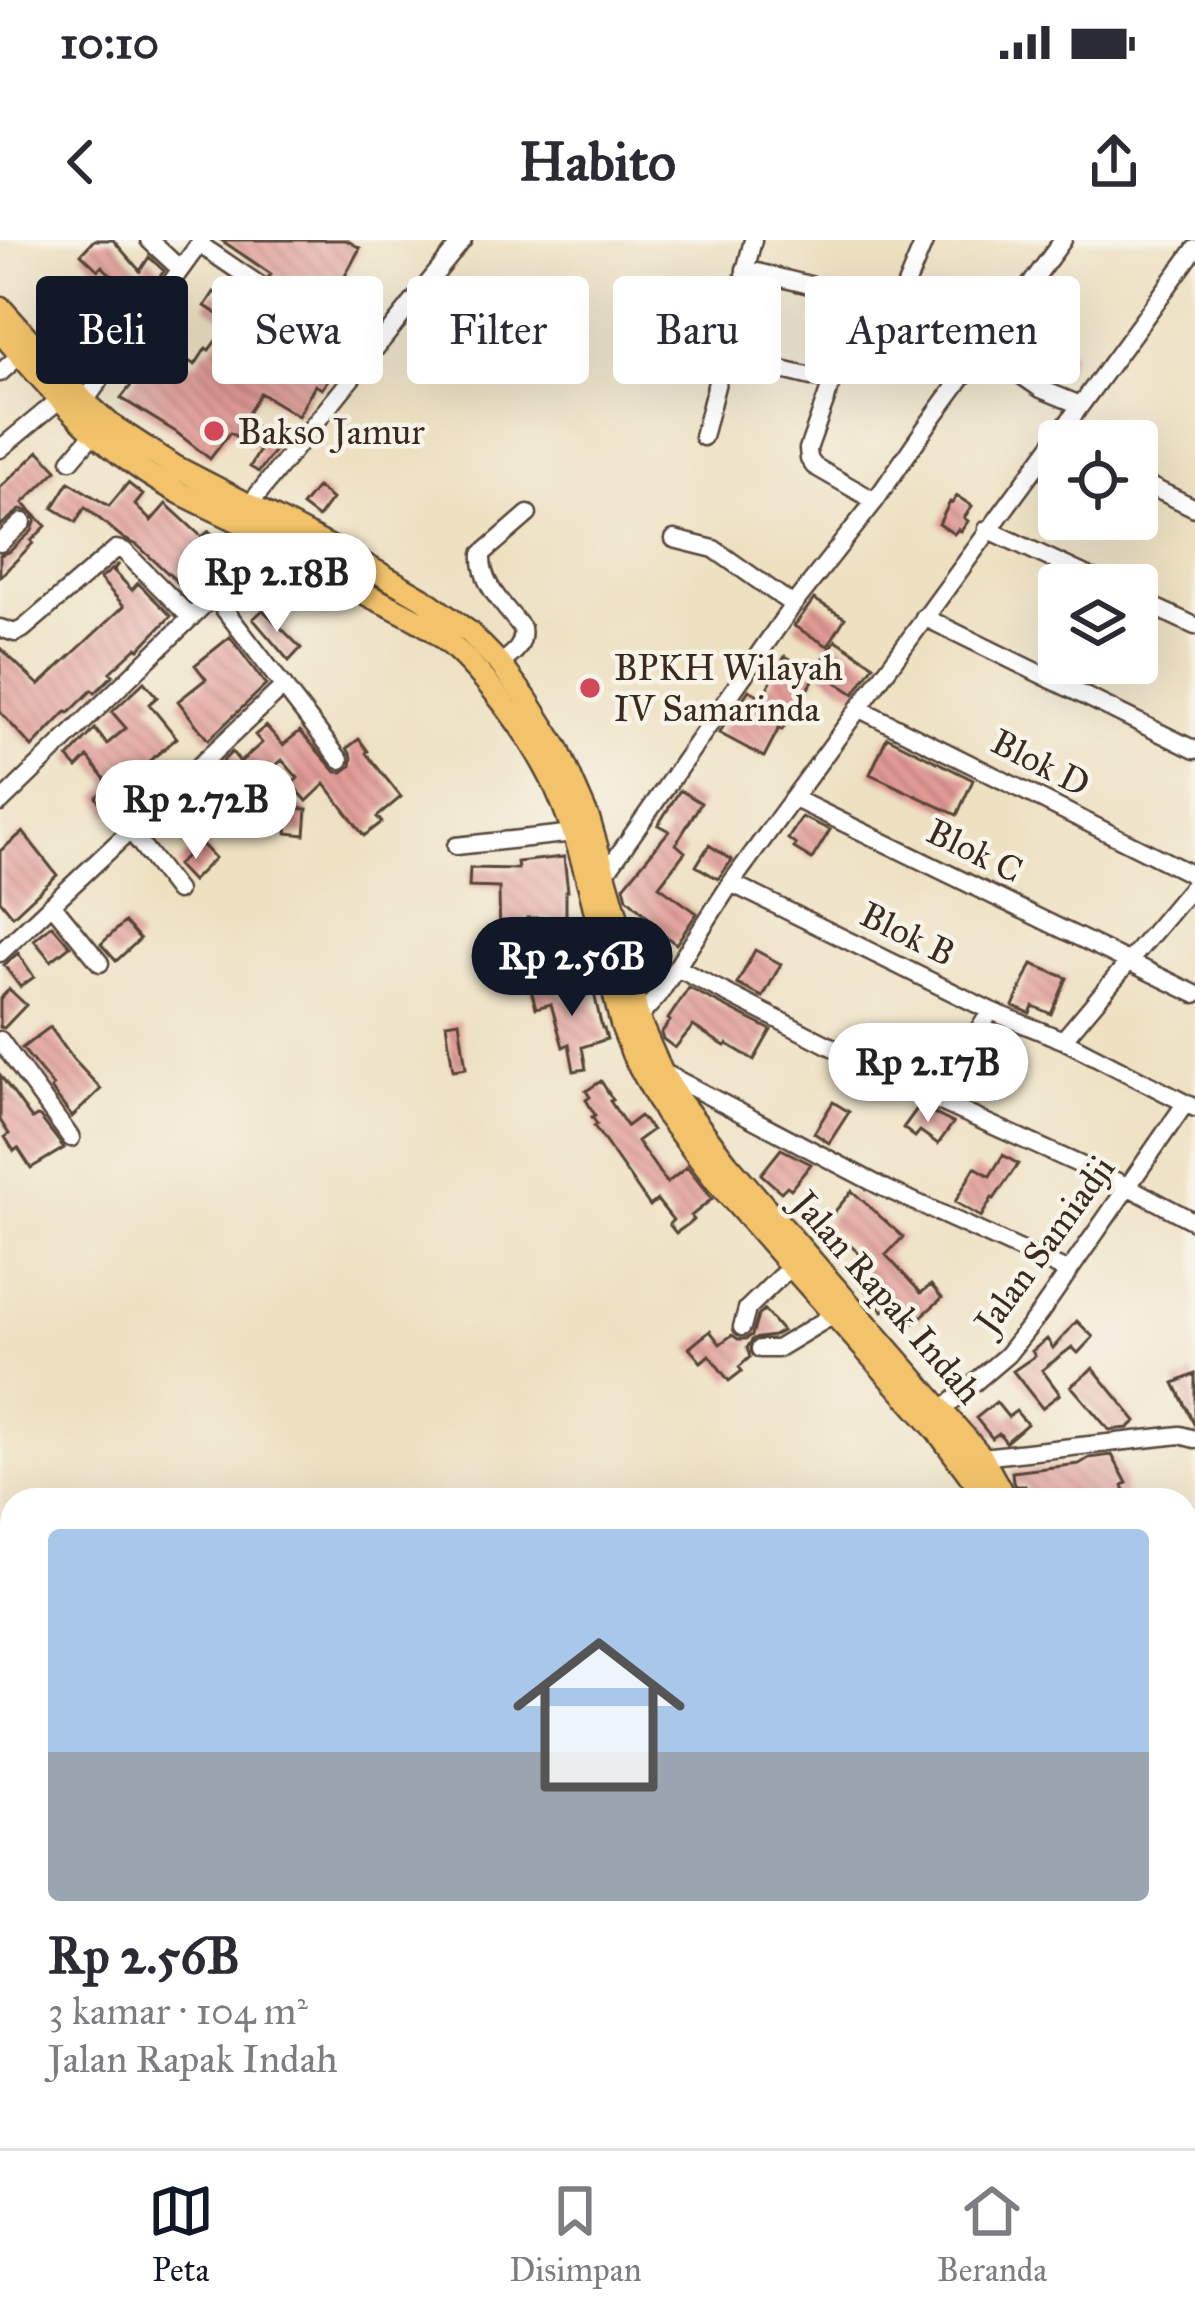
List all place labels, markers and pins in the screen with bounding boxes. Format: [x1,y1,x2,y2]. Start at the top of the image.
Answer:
place label: Bakso Jamur [238,410,425,454]
marker: Bakso Jamur [201,418,227,444]
pin: Rp 2.18B [153,533,401,635]
place label: BPKH Wilayah IV Samarinda [614,646,843,731]
marker: BPKH Wilayah IV Samarinda [577,675,603,701]
pin: Rp 2.72B [72,760,320,862]
pin: Rp 2.56B [448,917,696,1019]
pin: Rp 2.17B [804,1023,1052,1125]

